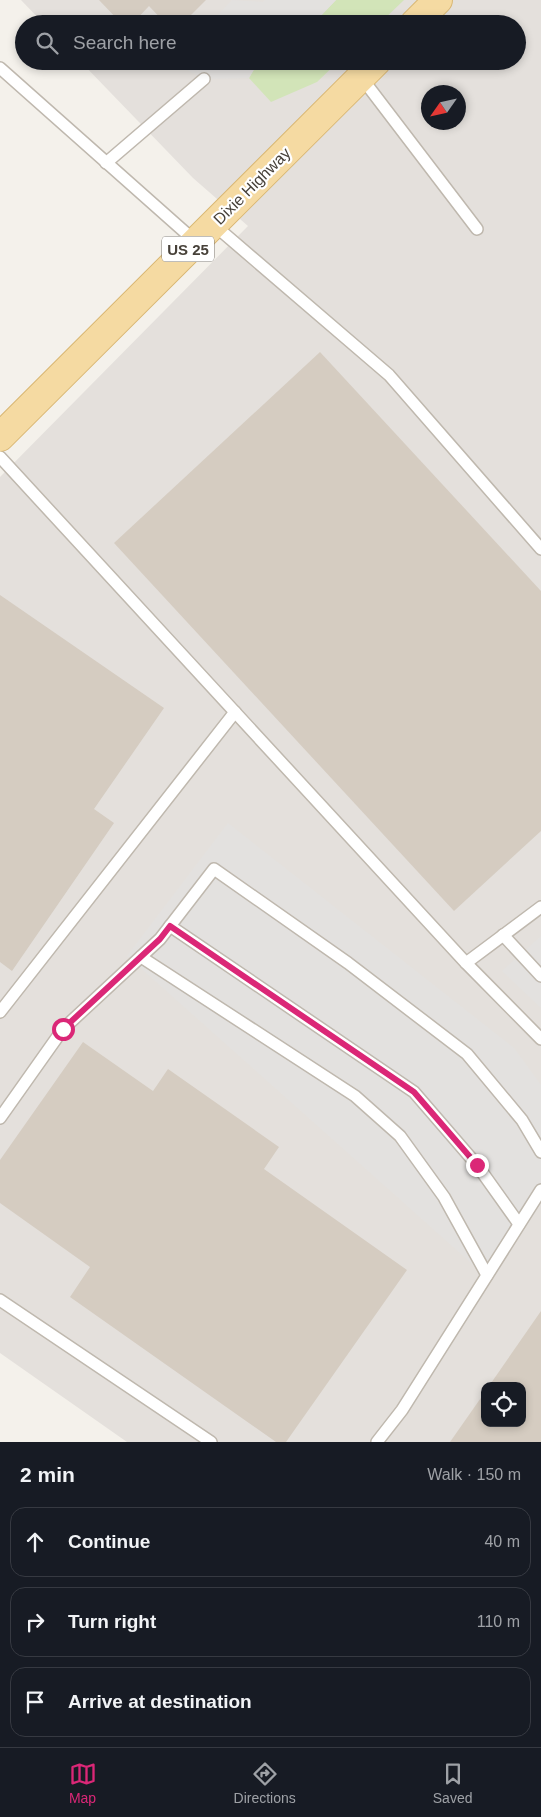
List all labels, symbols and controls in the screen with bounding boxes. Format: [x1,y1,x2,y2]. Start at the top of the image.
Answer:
search box [15,15,526,70]
icon: search [33,29,61,57]
text: Search here [73,32,177,53]
north arrow [421,85,466,130]
street label: Dixie Highway [210,144,294,228]
road number: US 25 [162,236,214,262]
route start [52,1018,75,1041]
route end [466,1154,489,1177]
map controls [481,1382,526,1427]
button: locate [481,1382,526,1427]
text: 2 min [20,1463,75,1486]
text: Walk · 150 m [427,1466,521,1483]
icon: ahead [21,1528,49,1556]
text: Continue [68,1531,150,1552]
text: 40 m [484,1533,520,1550]
icon: right [21,1608,49,1636]
text: Turn right [68,1611,156,1632]
text: 110 m [477,1613,520,1630]
icon: arrive [21,1688,49,1716]
text: Arrive at destination [68,1691,252,1712]
tab: Map [69,1760,97,1806]
tab: Directions [234,1760,296,1806]
tab: Saved [433,1760,472,1806]

